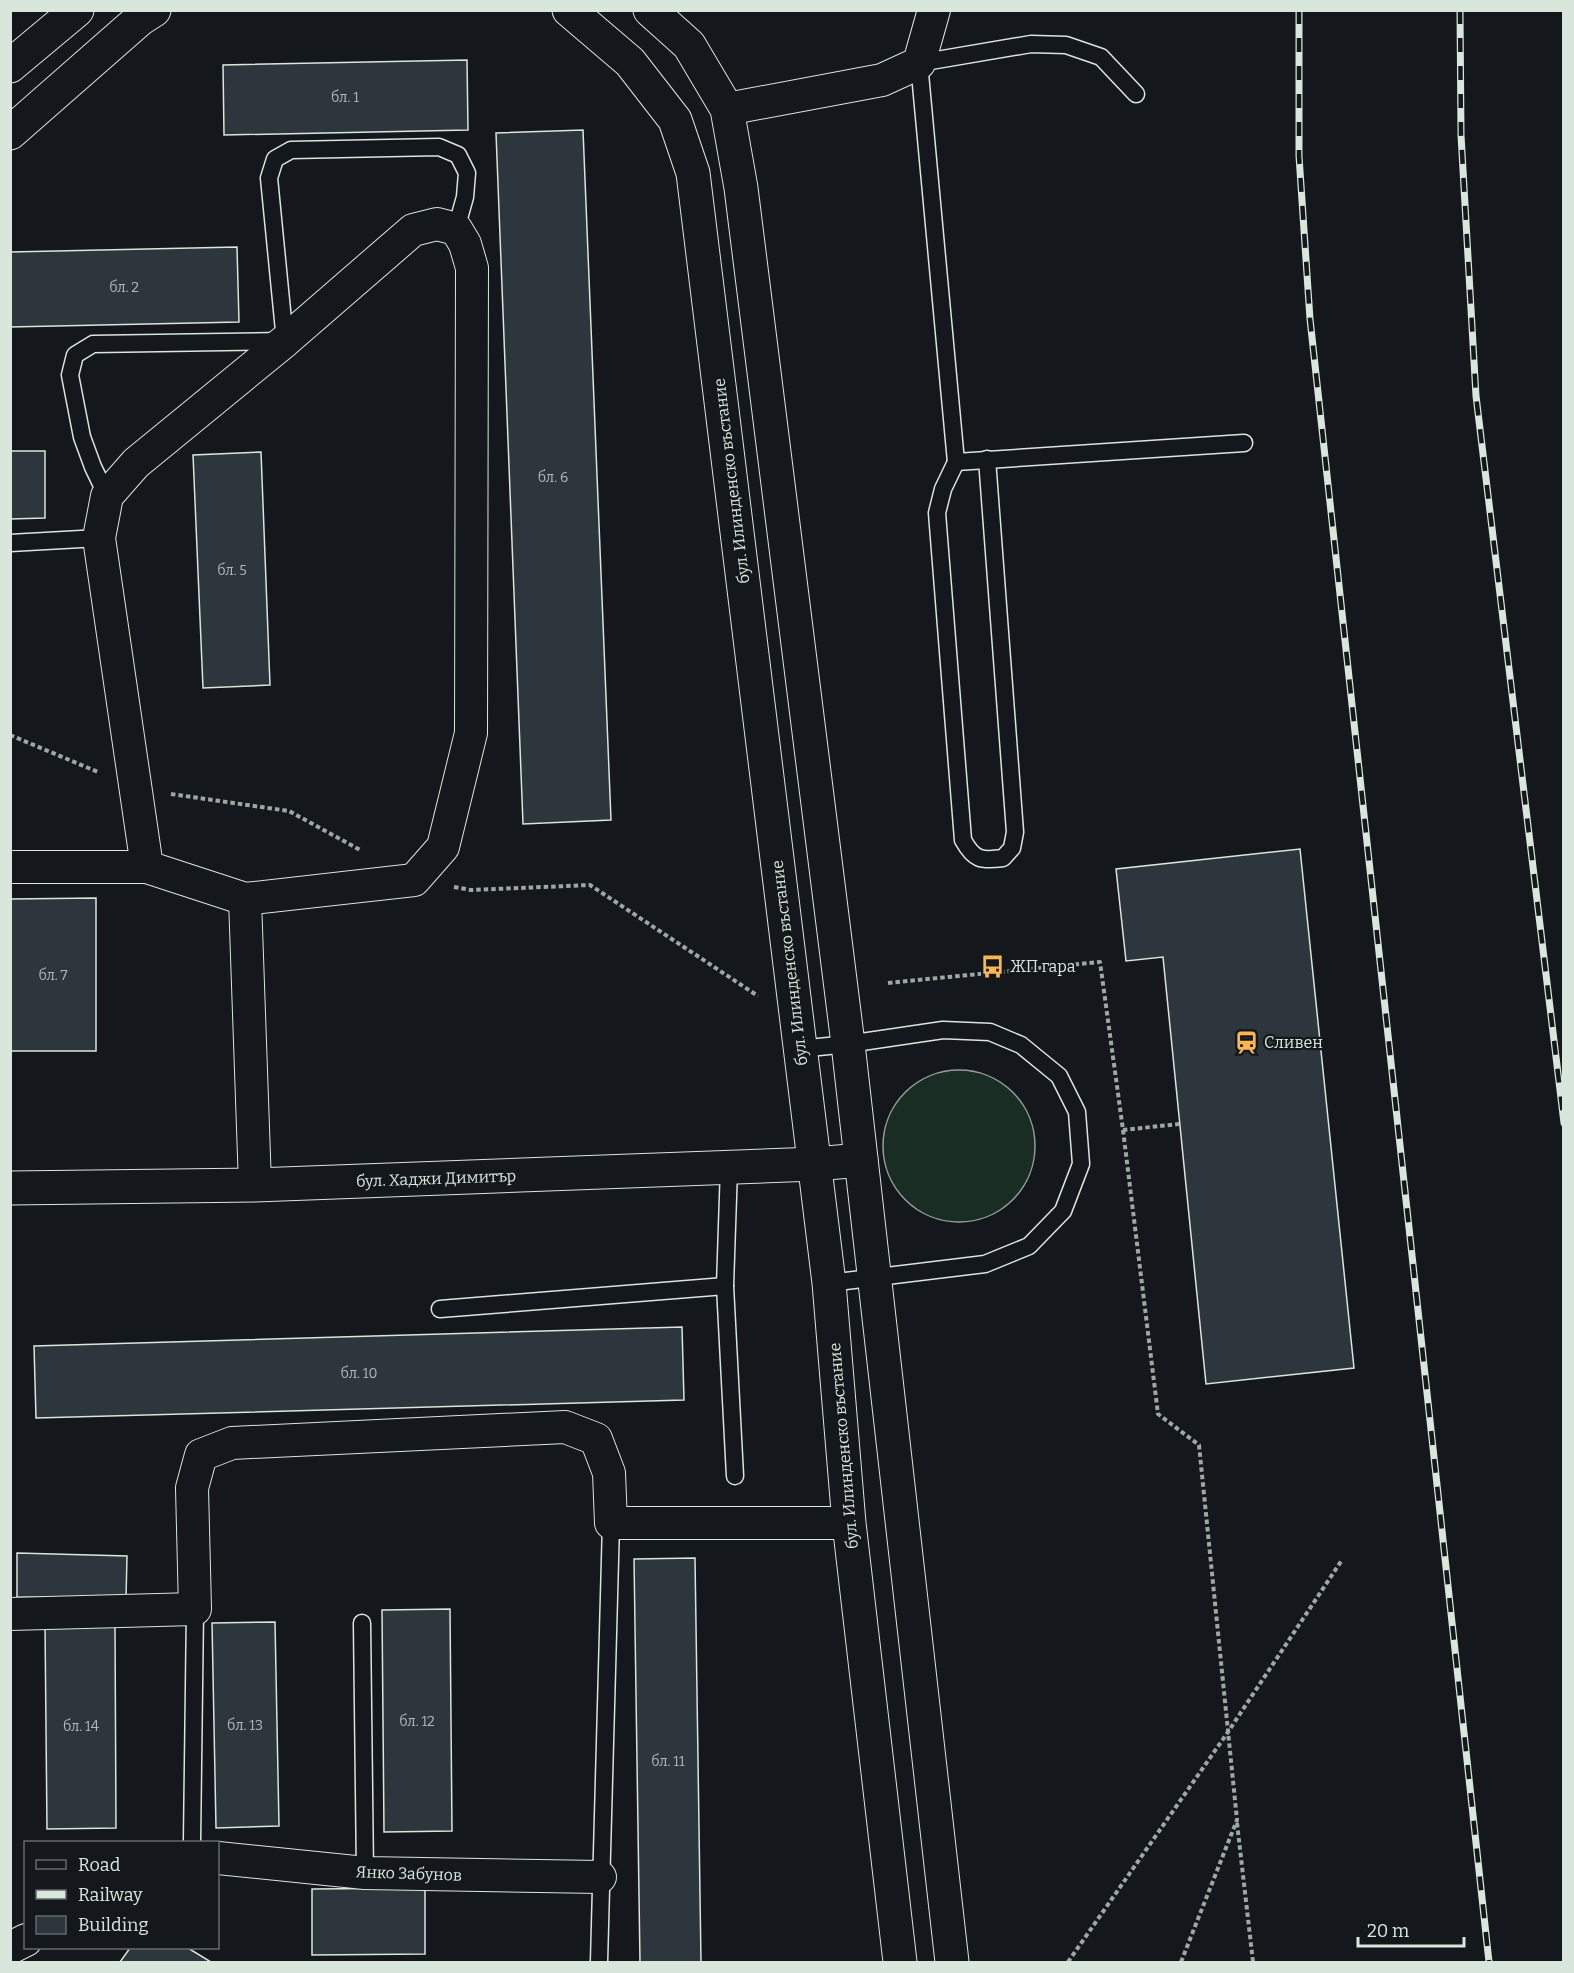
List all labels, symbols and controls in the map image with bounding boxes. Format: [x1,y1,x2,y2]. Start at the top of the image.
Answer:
house number: бл. 1 [331,89,359,106]
house number: бл. 2 [109,279,139,296]
street label: бул. Илинденско въстание [709,377,754,585]
house number: бл. 6 [538,469,568,486]
house number: бл. 5 [217,562,247,579]
street label: бул. Илинденско въстание [767,859,812,1067]
bus stop icon: ЖП гара [979,953,1005,979]
place label: ЖП гара [1010,957,1076,976]
house number: бл. 7 [38,967,68,984]
station icon: Сливен [1233,1029,1259,1055]
place label: Сливен [1264,1033,1323,1052]
street label: бул. Хаджи Димитър [356,1166,516,1191]
street label: бул. Илинденско въстание [825,1342,862,1550]
house number: бл. 10 [341,1365,377,1382]
house number: бл. 12 [399,1713,435,1730]
house number: бл. 13 [227,1717,263,1734]
house number: бл. 14 [63,1718,99,1735]
house number: бл. 11 [651,1753,685,1770]
legend [24,1841,219,1949]
text: Road [78,1854,121,1876]
street label: Янко Забунов [356,1862,462,1885]
text: Railway [78,1884,143,1906]
scale bar [1358,1910,1464,1948]
text: Building [78,1914,149,1936]
text: 20 m [1367,1920,1409,1942]

